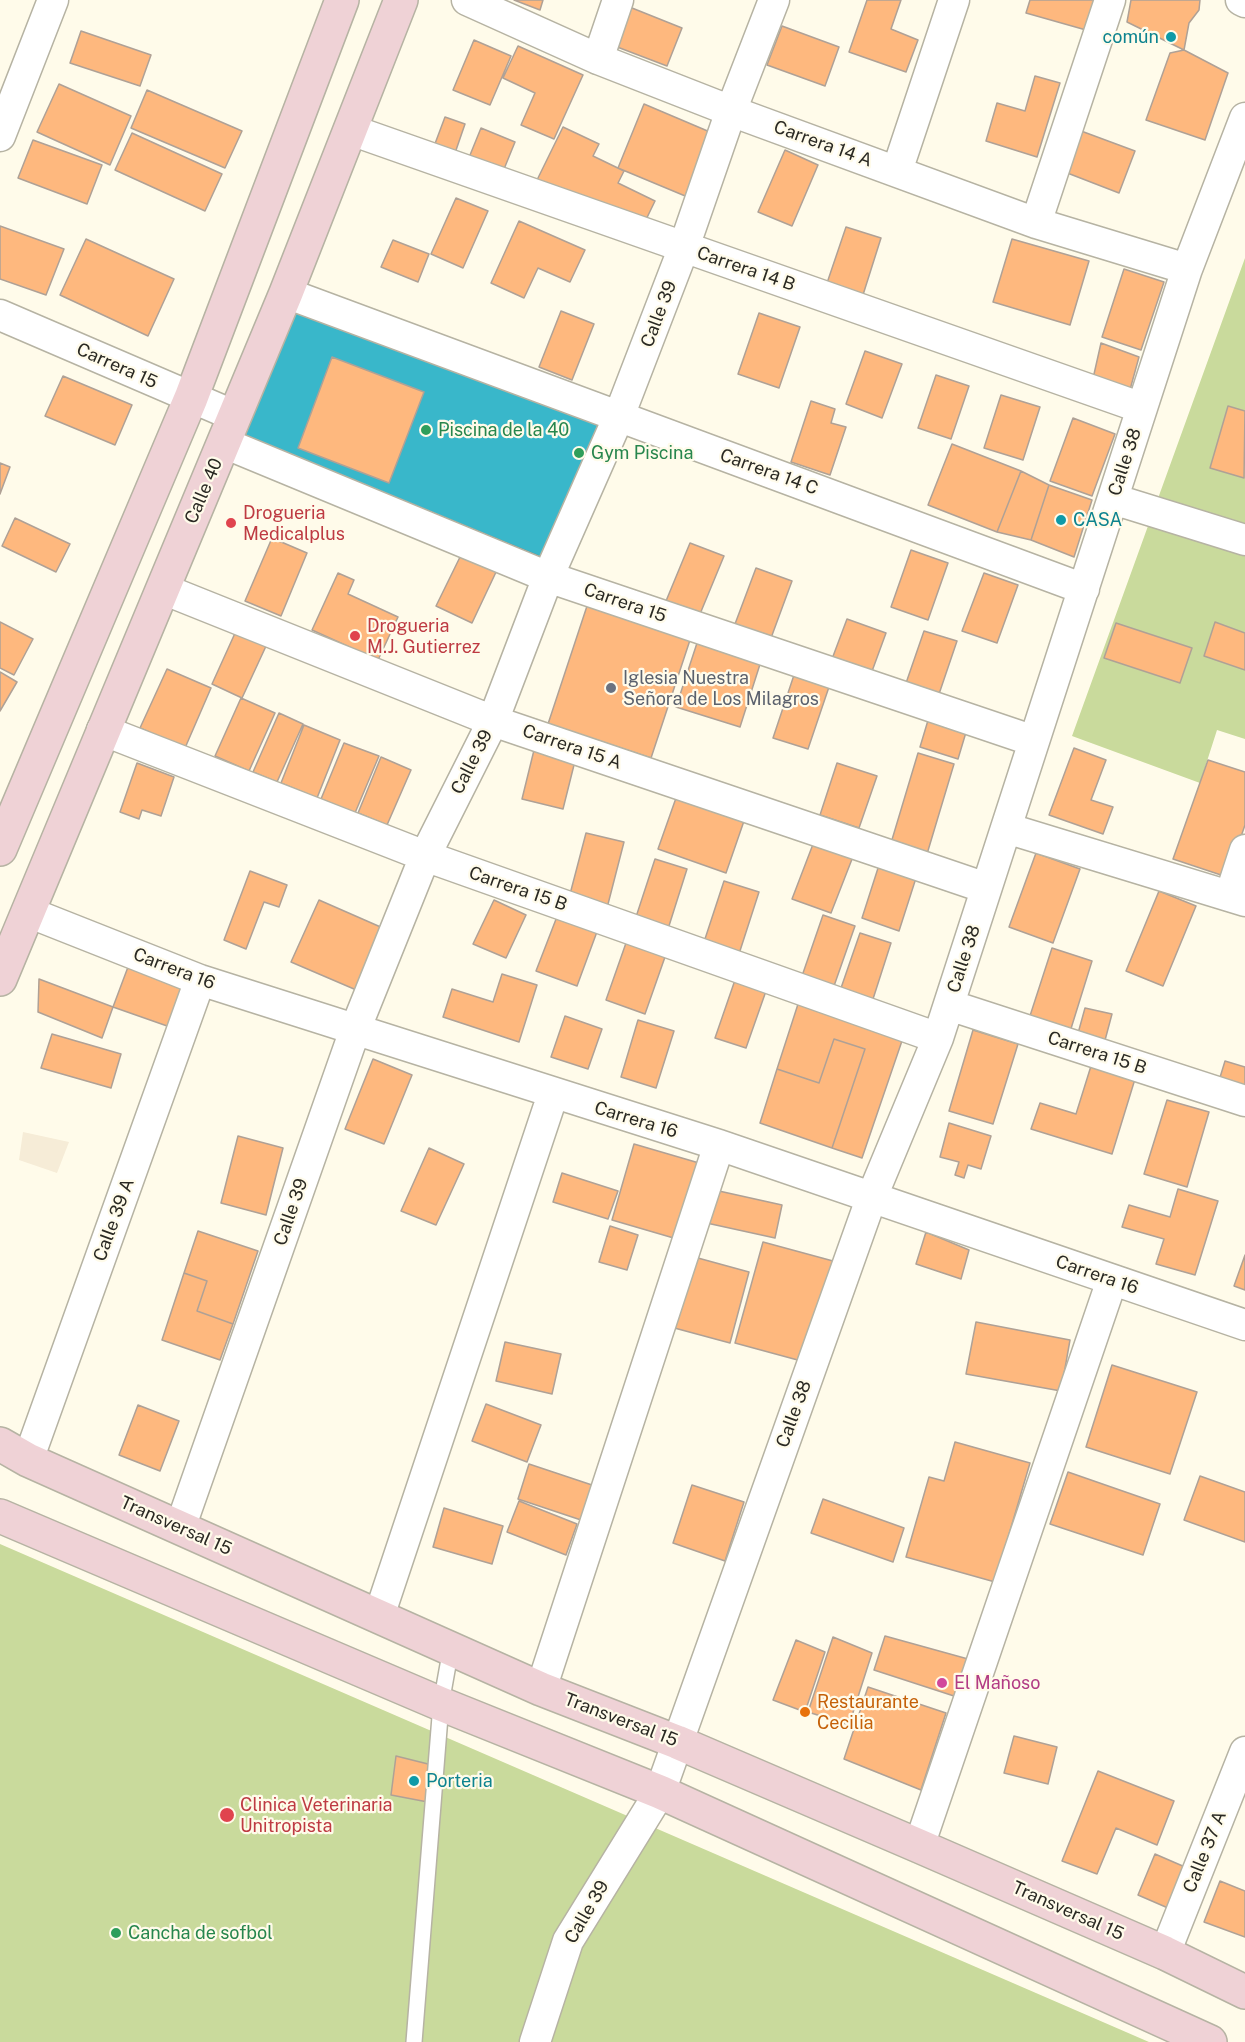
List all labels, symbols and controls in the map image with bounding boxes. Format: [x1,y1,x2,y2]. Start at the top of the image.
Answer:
place label: común [1103,26,1159,48]
marker: común [1164,30,1178,44]
street label: Carrera 14 A [771,116,875,172]
street label: Carrera 14 B [694,242,798,296]
street label: Calle 39 [636,278,682,350]
street label: Carrera 15 [73,339,161,393]
place label: Piscina de la 40 [438,419,569,441]
marker: Piscina de la 40 [419,423,433,437]
street label: Calle 38 [1104,425,1146,499]
place label: Gym Piscina [591,442,693,464]
street label: Carrera 14 C [717,444,821,500]
marker: Gym Piscina [572,446,586,460]
street label: Calle 40 [181,455,227,527]
place label: Drogueria Medicalplus [243,502,345,544]
place label: CASA [1073,509,1122,531]
marker: CASA [1054,513,1068,527]
marker: Drogueria Medicalplus [224,516,238,530]
street label: Carrera 15 [581,579,669,627]
place label: Drogueria M.J. Gutierrez [367,615,480,658]
marker: Drogueria M.J. Gutierrez [348,629,362,643]
place label: Iglesia Nuestra Señora de Los Milagros [623,667,819,710]
marker: Iglesia Nuestra Señora de Los Milagros [604,681,618,695]
street label: Carrera 15 A [520,720,624,774]
street label: Calle 39 [447,726,497,798]
street label: Carrera 15 B [466,862,570,916]
street label: Calle 38 [943,922,985,996]
street label: Carrera 16 [130,944,218,994]
street label: Carrera 15 B [1045,1027,1149,1079]
street label: Carrera 16 [592,1097,680,1143]
street label: Calle 39 A [89,1176,139,1264]
street label: Calle 39 [269,1176,313,1248]
street label: Carrera 16 [1053,1251,1141,1299]
street label: Calle 38 [772,1377,816,1451]
street label: Transversal 15 [117,1492,235,1560]
place label: El Mañoso [954,1672,1040,1694]
marker: El Mañoso [935,1676,949,1690]
street label: Transversal 15 [561,1688,681,1752]
place label: Restaurante Cecilia [817,1691,919,1734]
marker: Restaurante Cecilia [798,1705,812,1719]
place label: Porteria [426,1770,493,1792]
marker: Porteria [407,1774,421,1788]
place label: Clinica Veterinaria Unitropista [240,1794,393,1836]
marker: Clinica Veterinaria Unitropista [218,1806,236,1824]
street label: Calle 37 A [1179,1808,1231,1896]
street label: Calle 39 [560,1877,614,1947]
street label: Transversal 15 [1009,1877,1127,1945]
place label: Cancha de sofbol [128,1922,273,1944]
marker: Cancha de sofbol [109,1926,123,1940]

